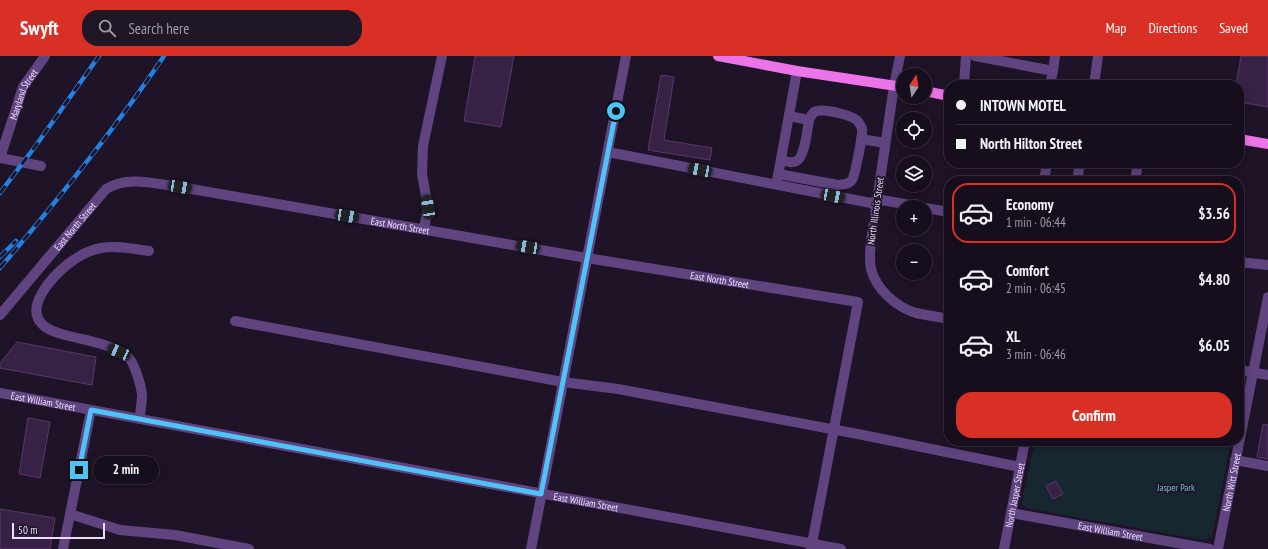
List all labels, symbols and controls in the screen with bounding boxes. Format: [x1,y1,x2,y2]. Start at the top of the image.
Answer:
search box [82,10,362,46]
text: Swyft [20,16,58,40]
icon: search [96,17,118,39]
text: Search here [128,19,189,38]
text: Map [1106,19,1126,37]
text: Directions [1148,19,1197,37]
text: Saved [1219,19,1248,37]
street label: Maryland Street [7,66,41,122]
north arrow [896,68,932,104]
map controls [896,68,932,280]
text: INTOWN MOTEL [980,96,1066,115]
route start [607,102,625,120]
button: locate [896,112,932,148]
text: North Hilton Street [980,134,1082,153]
button: layers [896,156,932,192]
car [687,162,713,178]
street label: North Illinois Street [864,176,887,246]
car [167,179,193,195]
car [820,188,846,204]
car [420,194,436,220]
icon: car [958,195,994,231]
text: Economy [1006,195,1054,214]
street label: East North Street [51,199,99,253]
button: + [896,200,932,236]
text: $3.56 [1198,204,1230,223]
car [334,208,360,224]
street label: East North Street [370,214,431,237]
text: 1 min · 06:44 [1006,214,1066,231]
car [515,239,541,255]
button: − [896,244,932,280]
icon: car [958,261,994,297]
text: Comfort [1006,261,1049,280]
street label: East North Street [689,269,750,291]
text: $4.80 [1198,270,1230,289]
text: 2 min · 06:45 [1006,280,1066,297]
icon: car [958,327,994,363]
text: XL [1006,327,1020,346]
text: $6.05 [1198,336,1230,355]
car [106,342,132,362]
text: 3 min · 06:46 [1006,346,1066,363]
street label: East William Street [10,389,77,414]
button: Confirm [956,392,1232,438]
street label: North Witt Street [1220,452,1244,513]
callout: 2 min [93,456,159,484]
route end [70,461,88,479]
text: 2 min [113,461,139,478]
street label: North Jasper Street [1002,461,1028,529]
park label: Jasper Park [1156,481,1195,494]
street label: East William Street [553,490,620,515]
street label: East William Street [1077,519,1144,544]
scale bar [12,521,105,540]
text: 50 m [18,523,37,537]

